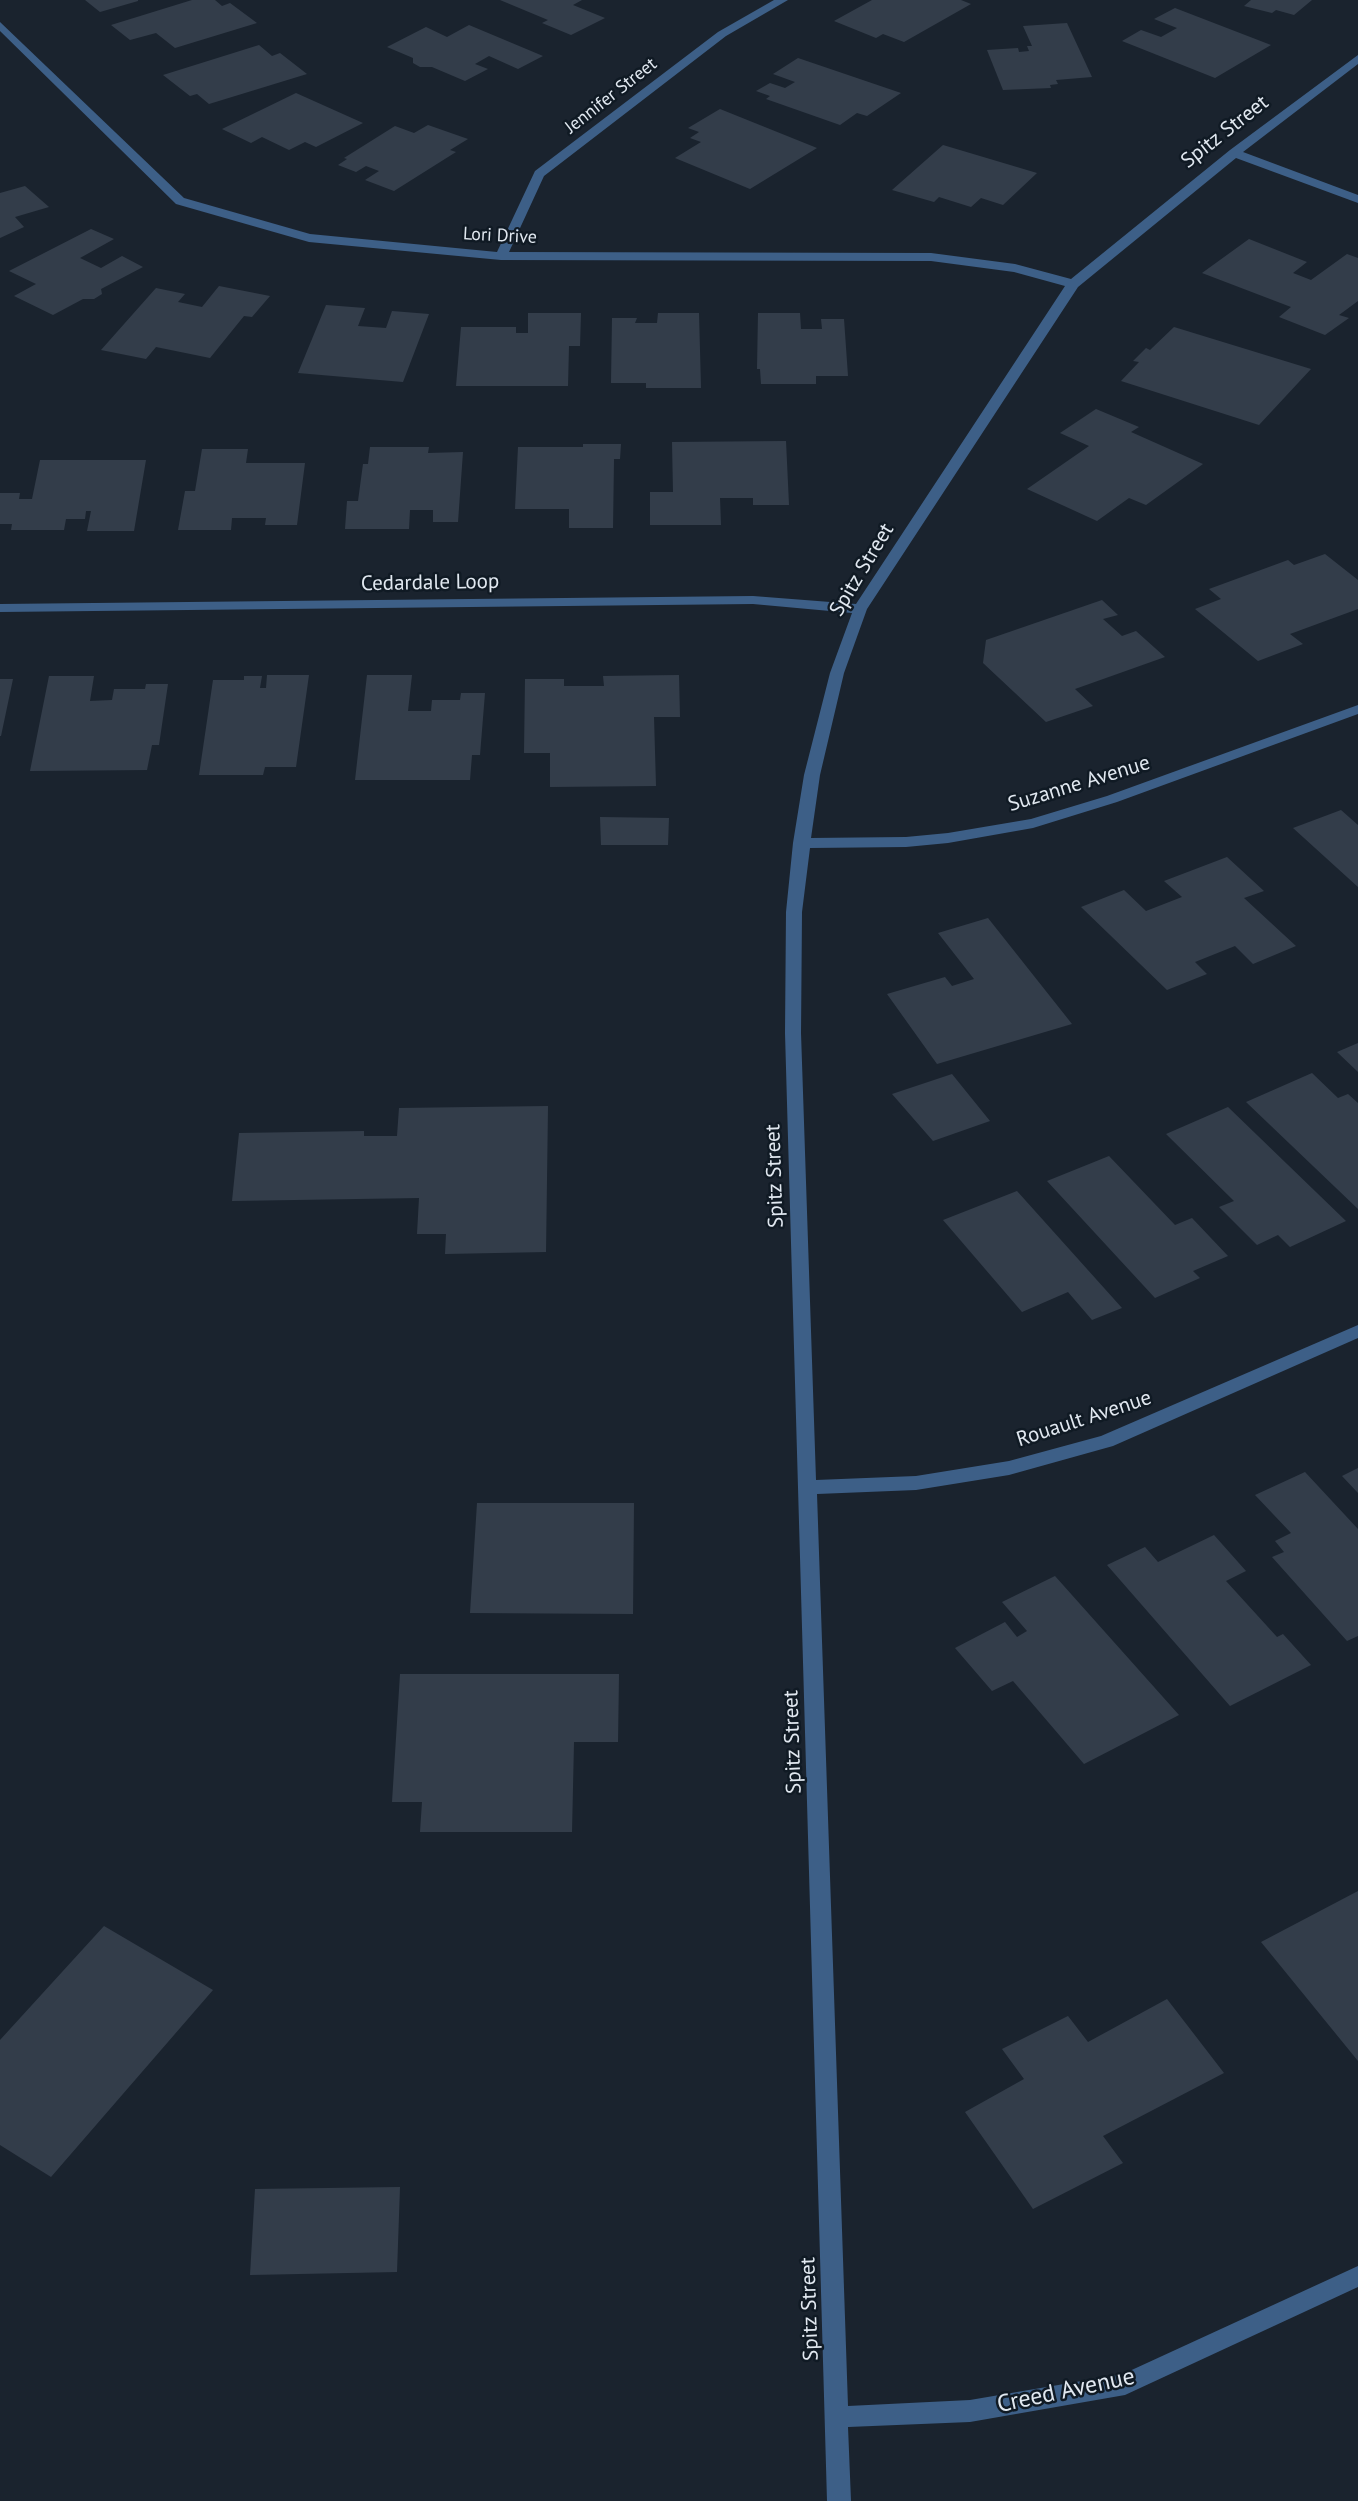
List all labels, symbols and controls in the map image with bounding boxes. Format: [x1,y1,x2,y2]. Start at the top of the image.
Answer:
street label: Jennifer Street [561,53,661,139]
street label: Spitz Street [1176,90,1274,174]
street label: Lori Drive [462,223,538,249]
street label: Spitz Street [824,519,900,621]
street label: Cedardale Loop [361,569,499,597]
street label: Suzanne Avenue [1005,750,1153,818]
street label: Spitz Street [761,1124,789,1228]
street label: Rouault Avenue [1013,1385,1155,1453]
street label: Spitz Street [779,1690,807,1794]
street label: Spitz Street [796,2257,824,2361]
street label: Creed Avenue [995,2362,1137,2420]

